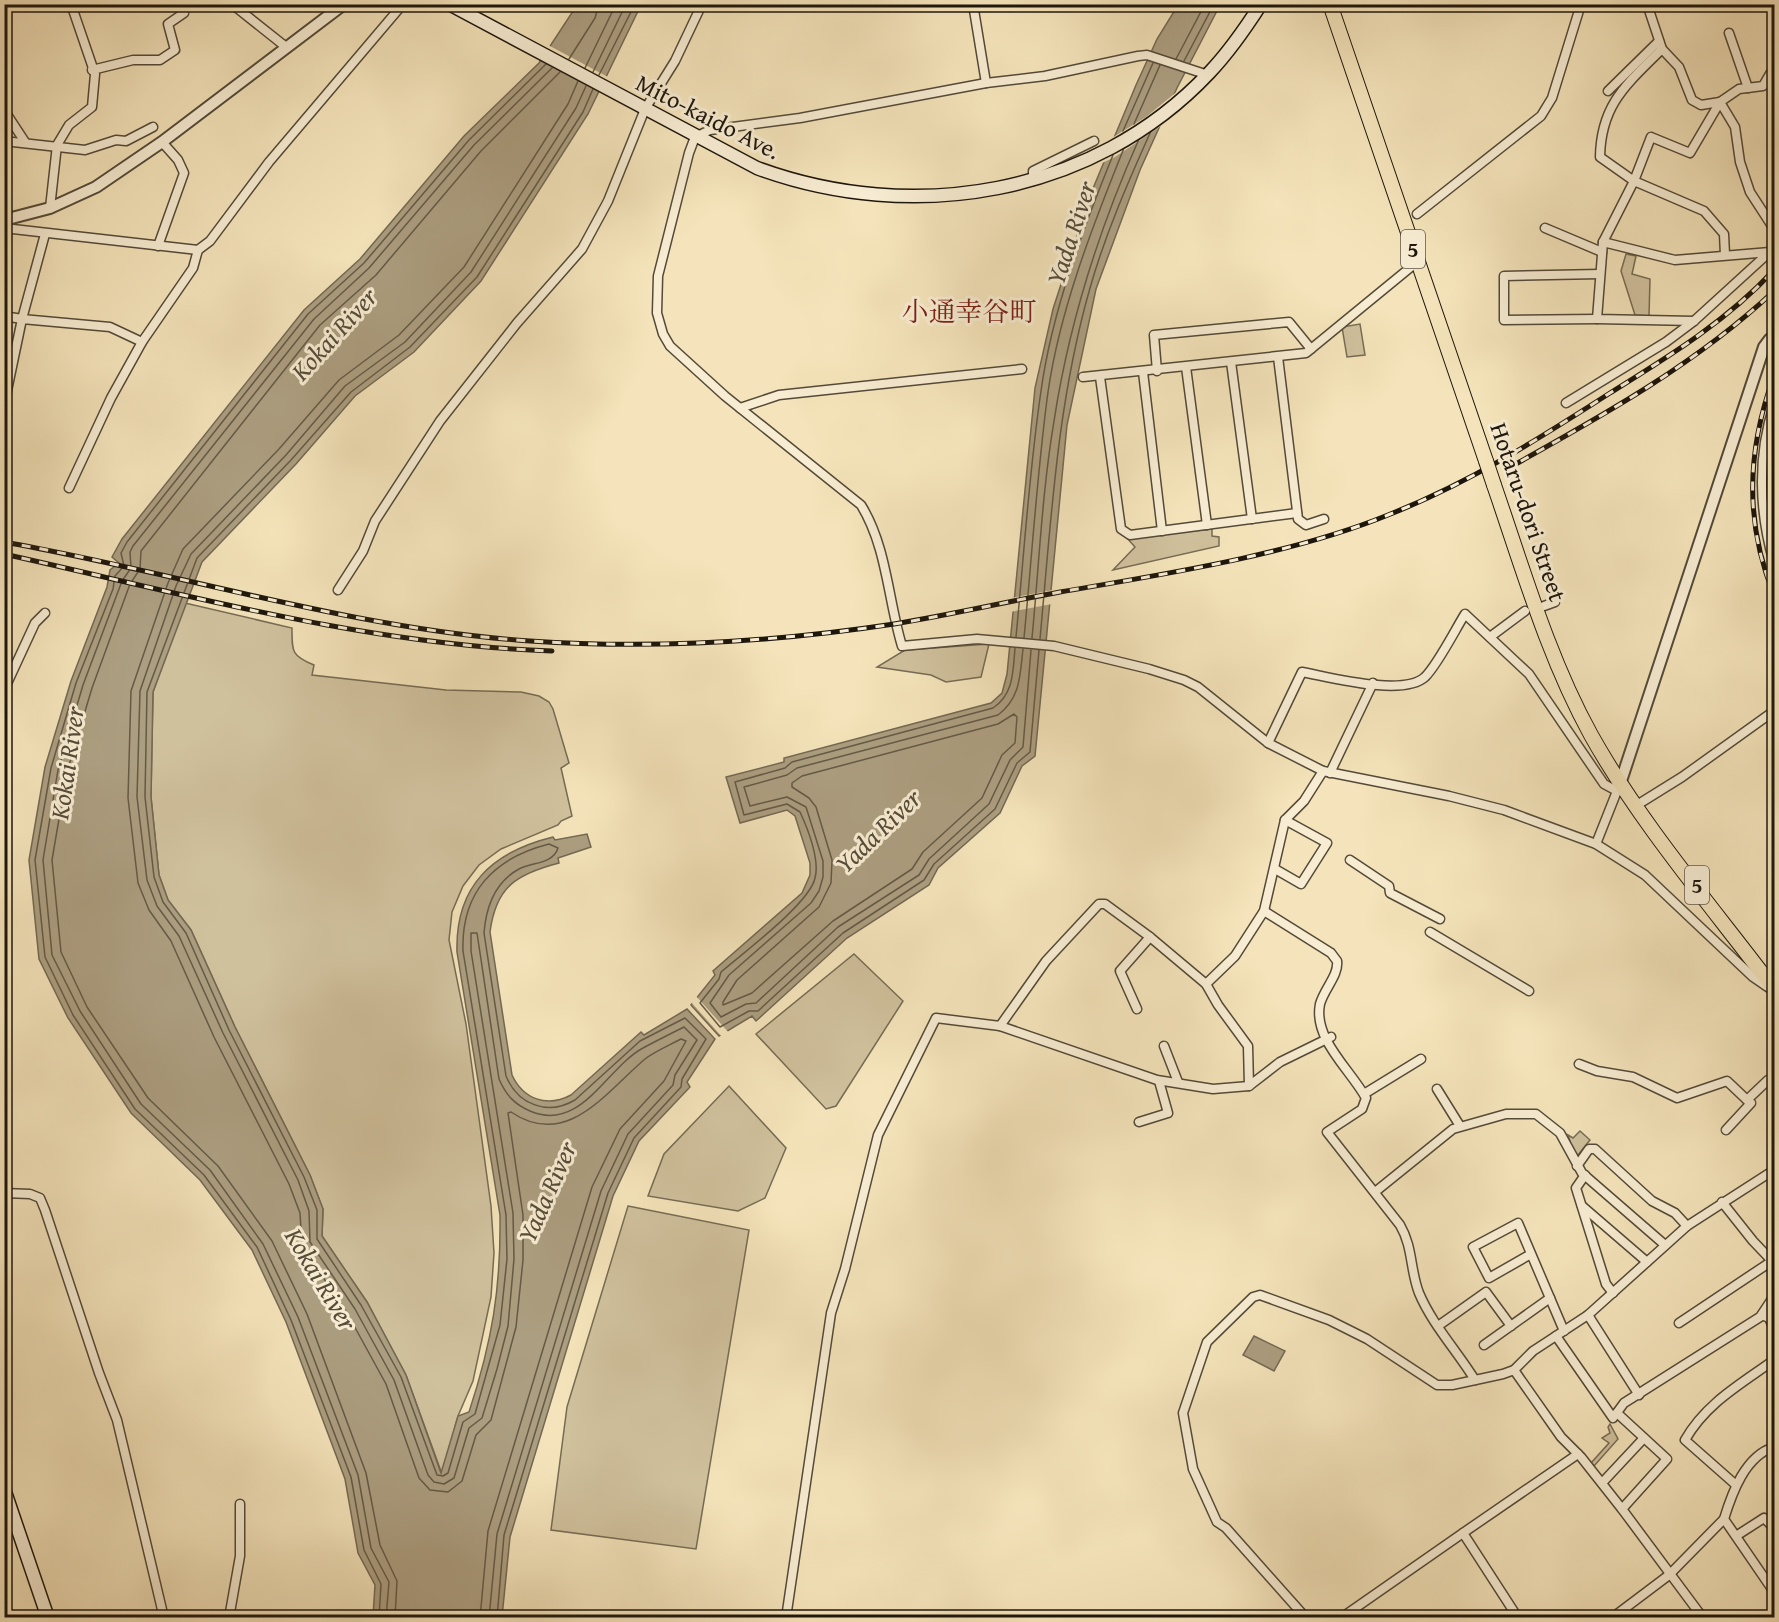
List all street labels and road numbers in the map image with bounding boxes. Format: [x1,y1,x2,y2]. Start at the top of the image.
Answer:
street label: Mito-kaido Ave. [630,65,786,168]
road number: 5 [1401,230,1425,268]
street label: Hotaru-dori Street [1482,418,1576,606]
road number: 5 [1685,866,1709,904]

